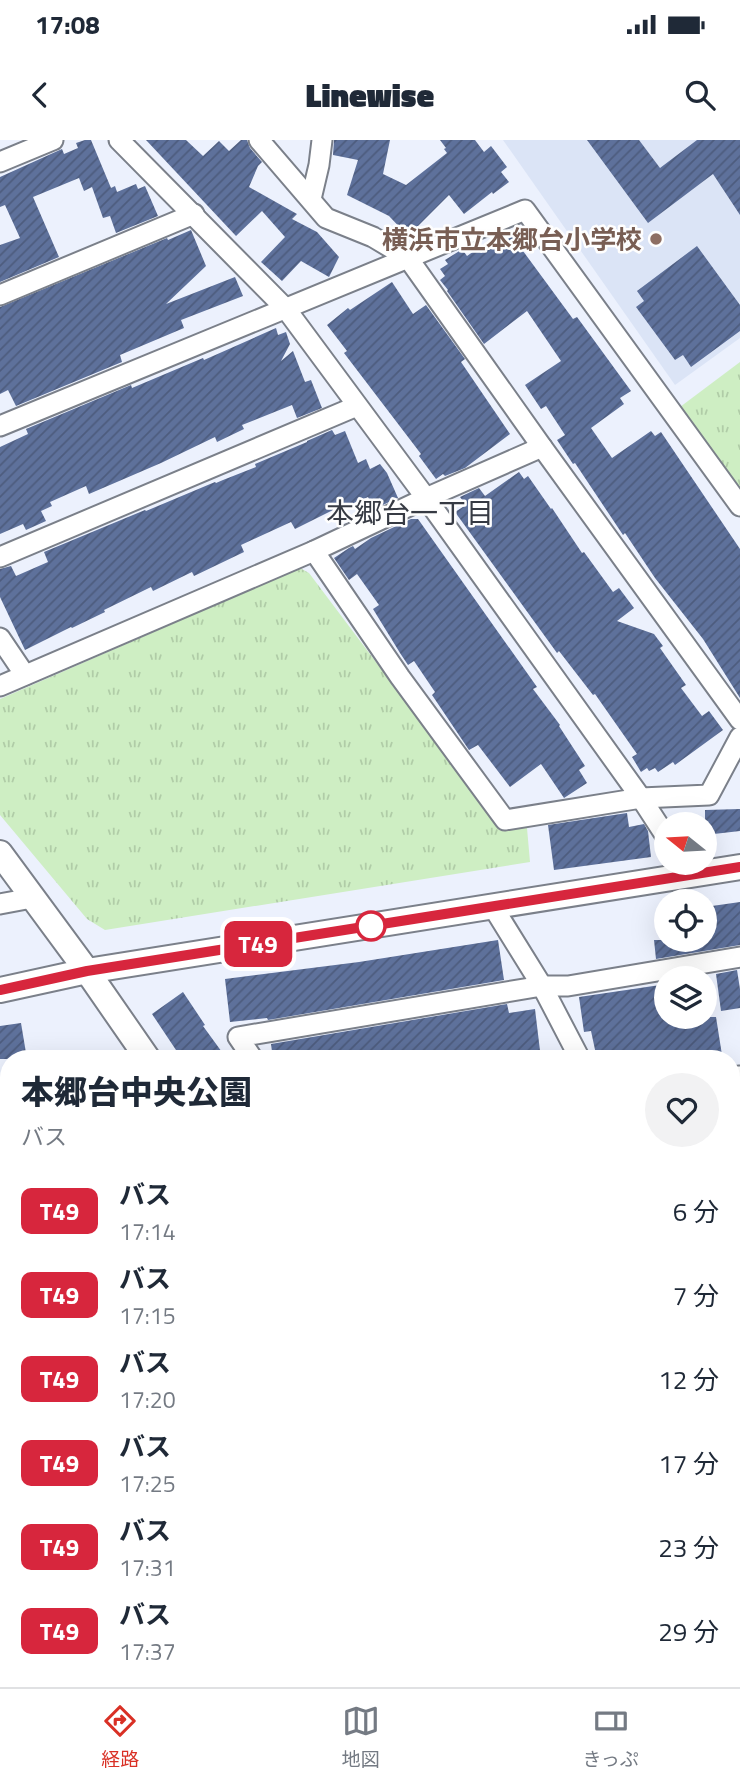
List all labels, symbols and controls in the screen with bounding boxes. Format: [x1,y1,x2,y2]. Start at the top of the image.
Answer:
text: 17:08 [35,5,100,44]
text: Linewise [306,71,434,119]
icon: back [21,76,59,114]
icon: search [681,76,719,114]
place label: 横浜市立本郷台小学校 [382,220,642,259]
marker: 横浜市立本郷台小学校 [648,231,664,247]
district label: 本郷台一丁目 [326,491,494,534]
north arrow [654,812,718,875]
map controls [654,812,717,1029]
button: locate [654,889,717,952]
unlabelled marker [356,911,386,941]
line badge: T49 [218,921,298,967]
text: T49 [238,926,278,962]
button: layers [654,966,717,1029]
text: 本郷台中央公園 [21,1067,252,1117]
button: heart [645,1073,719,1147]
text: バス [21,1119,67,1154]
text: バス [119,1175,171,1214]
text: 6 分 [673,1192,719,1231]
text: T49 [40,1193,79,1229]
text: 17:14 [119,1214,176,1249]
text: バス [119,1259,171,1298]
text: 7 分 [673,1276,719,1315]
text: T49 [40,1277,79,1313]
text: 17:15 [119,1298,176,1333]
text: バス [119,1343,171,1382]
text: 12 分 [658,1360,719,1399]
text: T49 [40,1361,79,1397]
text: 17:20 [119,1382,176,1417]
text: バス [119,1427,171,1466]
text: 17 分 [658,1444,719,1483]
text: T49 [40,1445,79,1481]
text: 17:25 [119,1466,176,1501]
text: バス [119,1511,171,1550]
text: 23 分 [658,1528,719,1567]
text: T49 [40,1529,79,1565]
text: 17:31 [119,1550,176,1585]
text: バス [119,1595,171,1634]
text: 29 分 [658,1612,719,1651]
text: T49 [40,1613,79,1649]
text: 17:37 [119,1634,176,1669]
tab: 経路 [101,1702,139,1773]
tab: 地図 [342,1702,380,1773]
tab: きっぷ [582,1702,639,1773]

